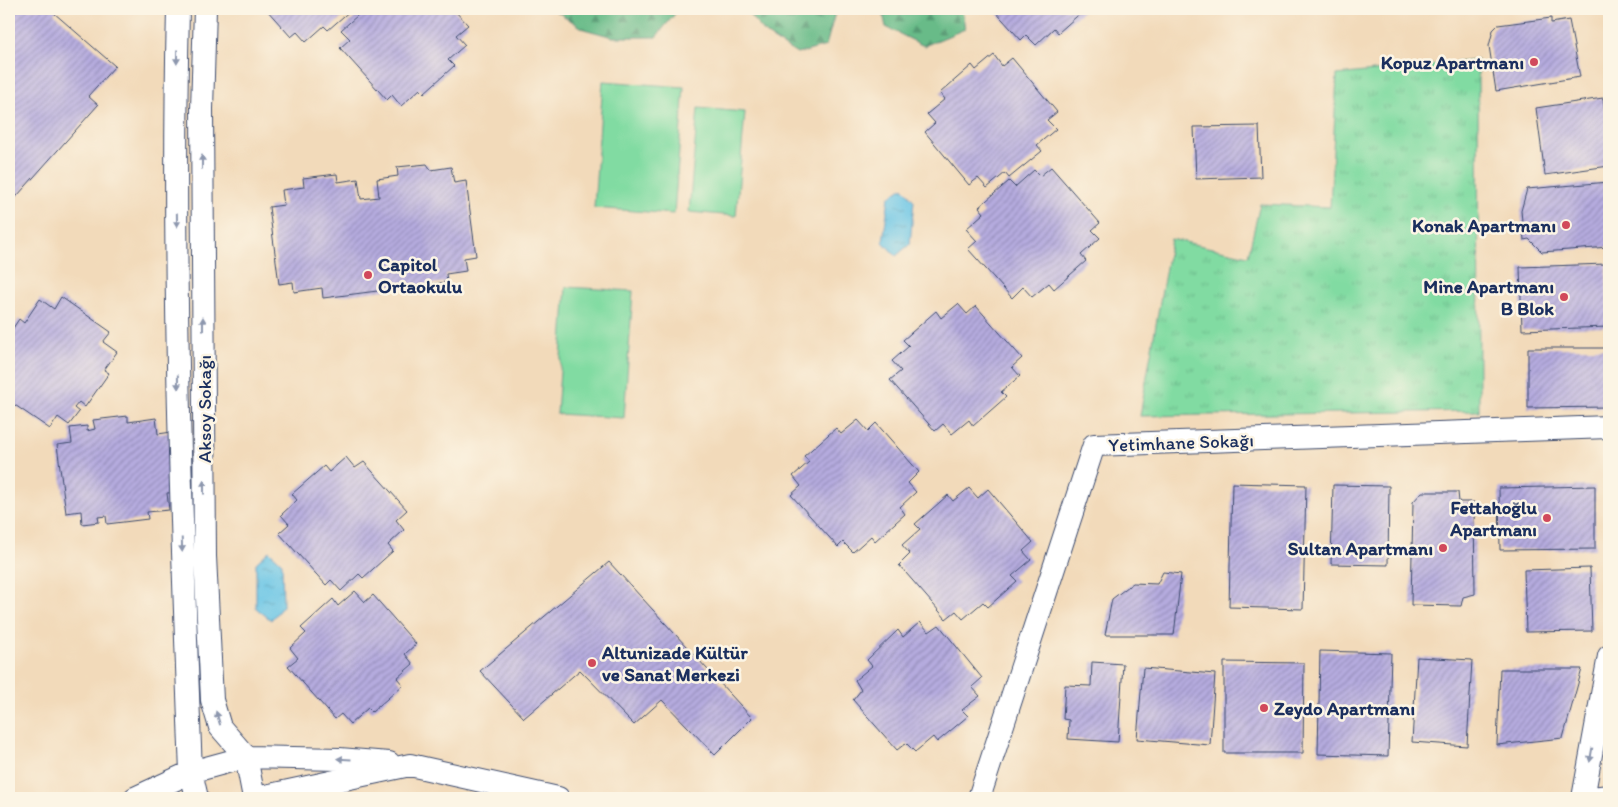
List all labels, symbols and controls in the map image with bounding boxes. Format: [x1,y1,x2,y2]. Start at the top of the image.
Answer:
one-way arrow [173,50,181,66]
place label: Kopuz Apartmanı [1381,51,1524,74]
marker: Kopuz Apartmanı [1528,56,1540,68]
one-way arrow [198,154,206,170]
one-way arrow [173,212,181,228]
place label: Konak Apartmanı [1412,214,1556,237]
marker: Konak Apartmanı [1560,219,1572,231]
place label: Capitol Ortaokulu [378,253,463,298]
marker: Capitol Ortaokulu [362,269,374,281]
place label: Mine Apartmanı B Blok [1423,275,1554,320]
marker: Mine Apartmanı B Blok [1558,291,1570,303]
one-way arrow [199,316,207,332]
street label: Aksoy Sokağı [193,355,216,463]
one-way arrow [174,375,182,391]
street label: Yetimhane Sokağı [1108,428,1254,457]
one-way arrow [200,479,208,495]
place label: Fettahoğlu Apartmanı [1449,496,1537,541]
marker: Fettahoğlu Apartmanı [1541,512,1553,524]
one-way arrow [178,537,186,553]
place label: Sultan Apartmanı [1288,537,1433,560]
marker: Sultan Apartmanı [1437,542,1449,554]
place label: Altunizade Kültür ve Sanat Merkezi [601,641,748,686]
marker: Altunizade Kültür ve Sanat Merkezi [586,657,598,669]
place label: Zeydo Apartmanı [1274,697,1415,720]
marker: Zeydo Apartmanı [1258,702,1270,714]
one-way arrow [213,711,221,726]
one-way arrow [1586,748,1594,764]
one-way arrow [336,755,352,763]

